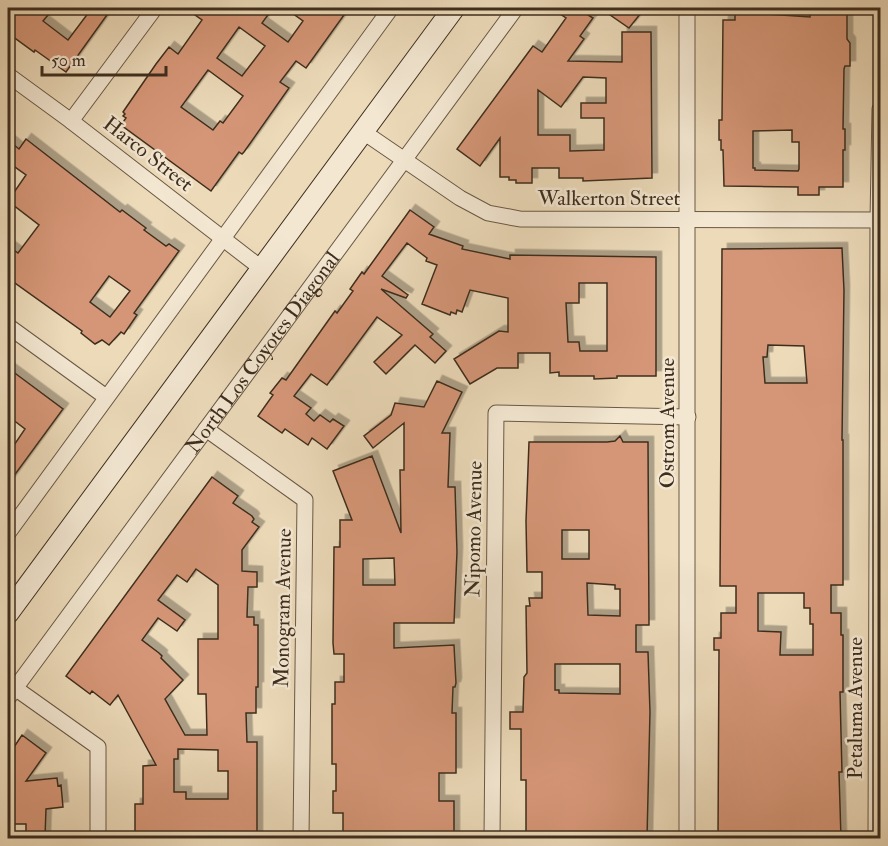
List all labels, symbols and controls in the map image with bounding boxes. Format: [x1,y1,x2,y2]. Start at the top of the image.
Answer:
scale bar [42,39,166,77]
text: 50 m [51,49,86,72]
street label: Harco Street [97,110,199,198]
street label: Walkerton Street [537,185,680,212]
street label: North Los Coyotes Diagonal [179,246,346,459]
street label: Ostrom Avenue [654,358,681,488]
street label: Nipomo Avenue [459,460,489,597]
street label: Monogram Avenue [268,528,298,688]
street label: Petaluma Avenue [842,637,869,779]

